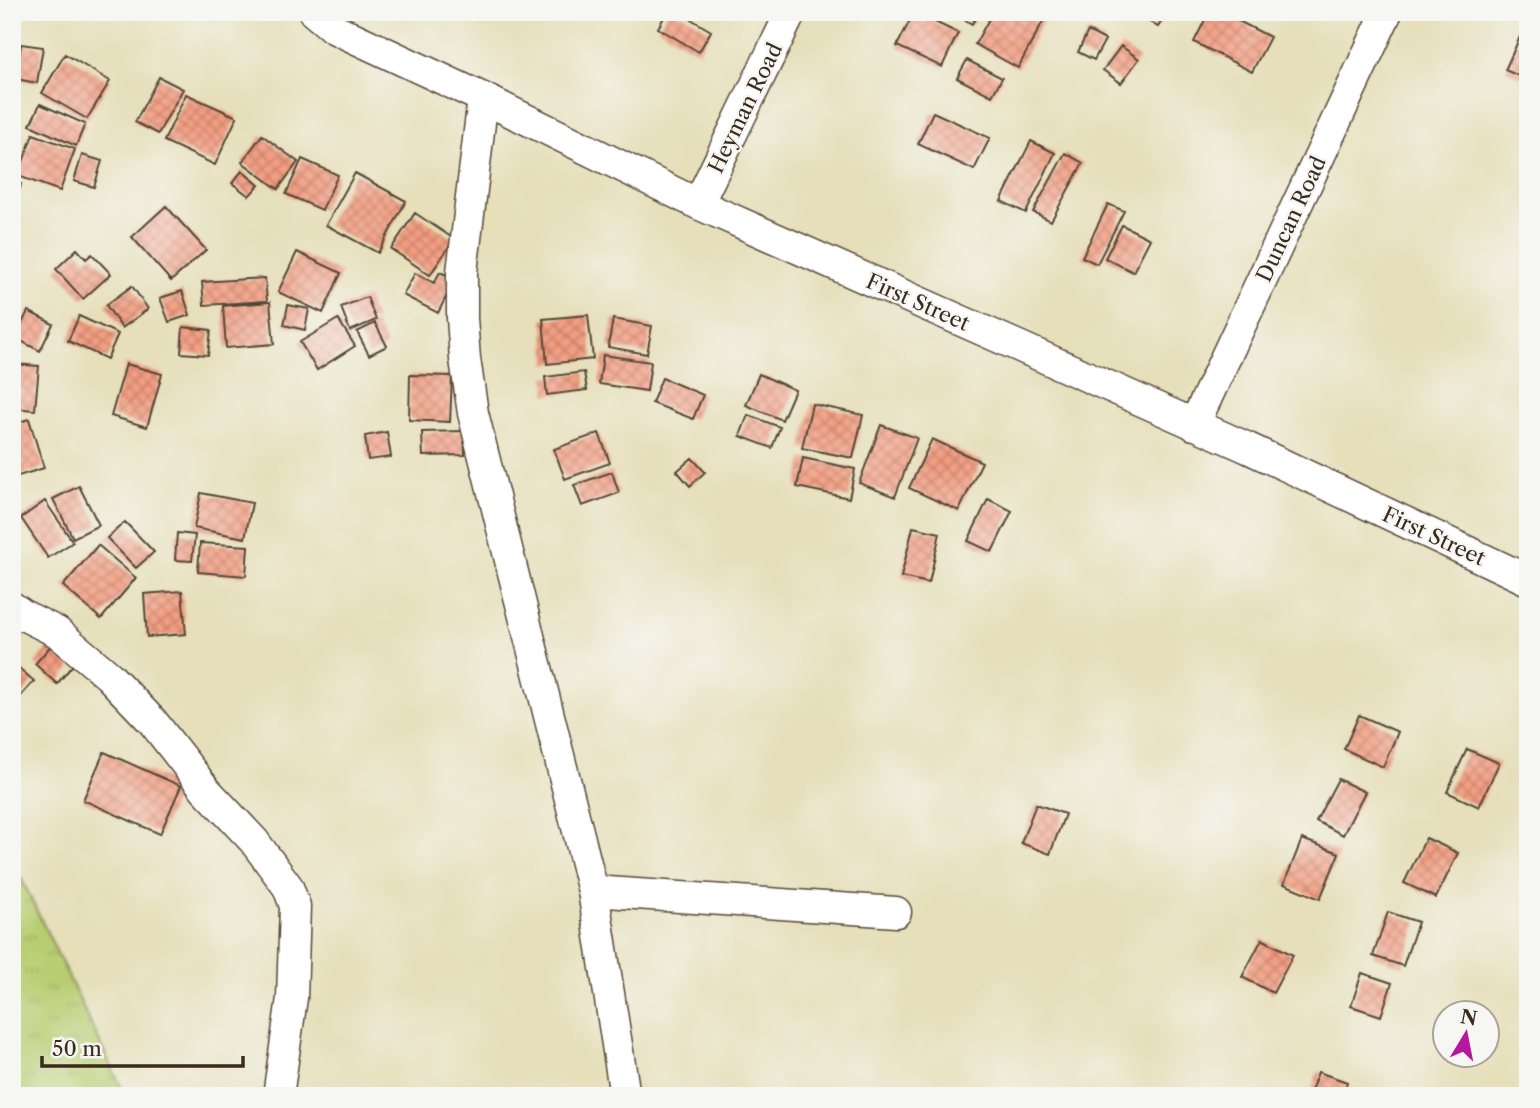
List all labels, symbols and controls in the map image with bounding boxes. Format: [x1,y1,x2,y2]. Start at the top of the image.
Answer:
street label: Heyman Road [703,39,787,177]
street label: Duncan Road [1251,152,1331,286]
street label: First Street [862,268,974,336]
street label: First Street [1379,501,1490,571]
north arrow [1432,1000,1502,1070]
text: N [1459,1005,1479,1031]
scale bar [42,1024,243,1068]
text: 50 m [52,1036,102,1061]

